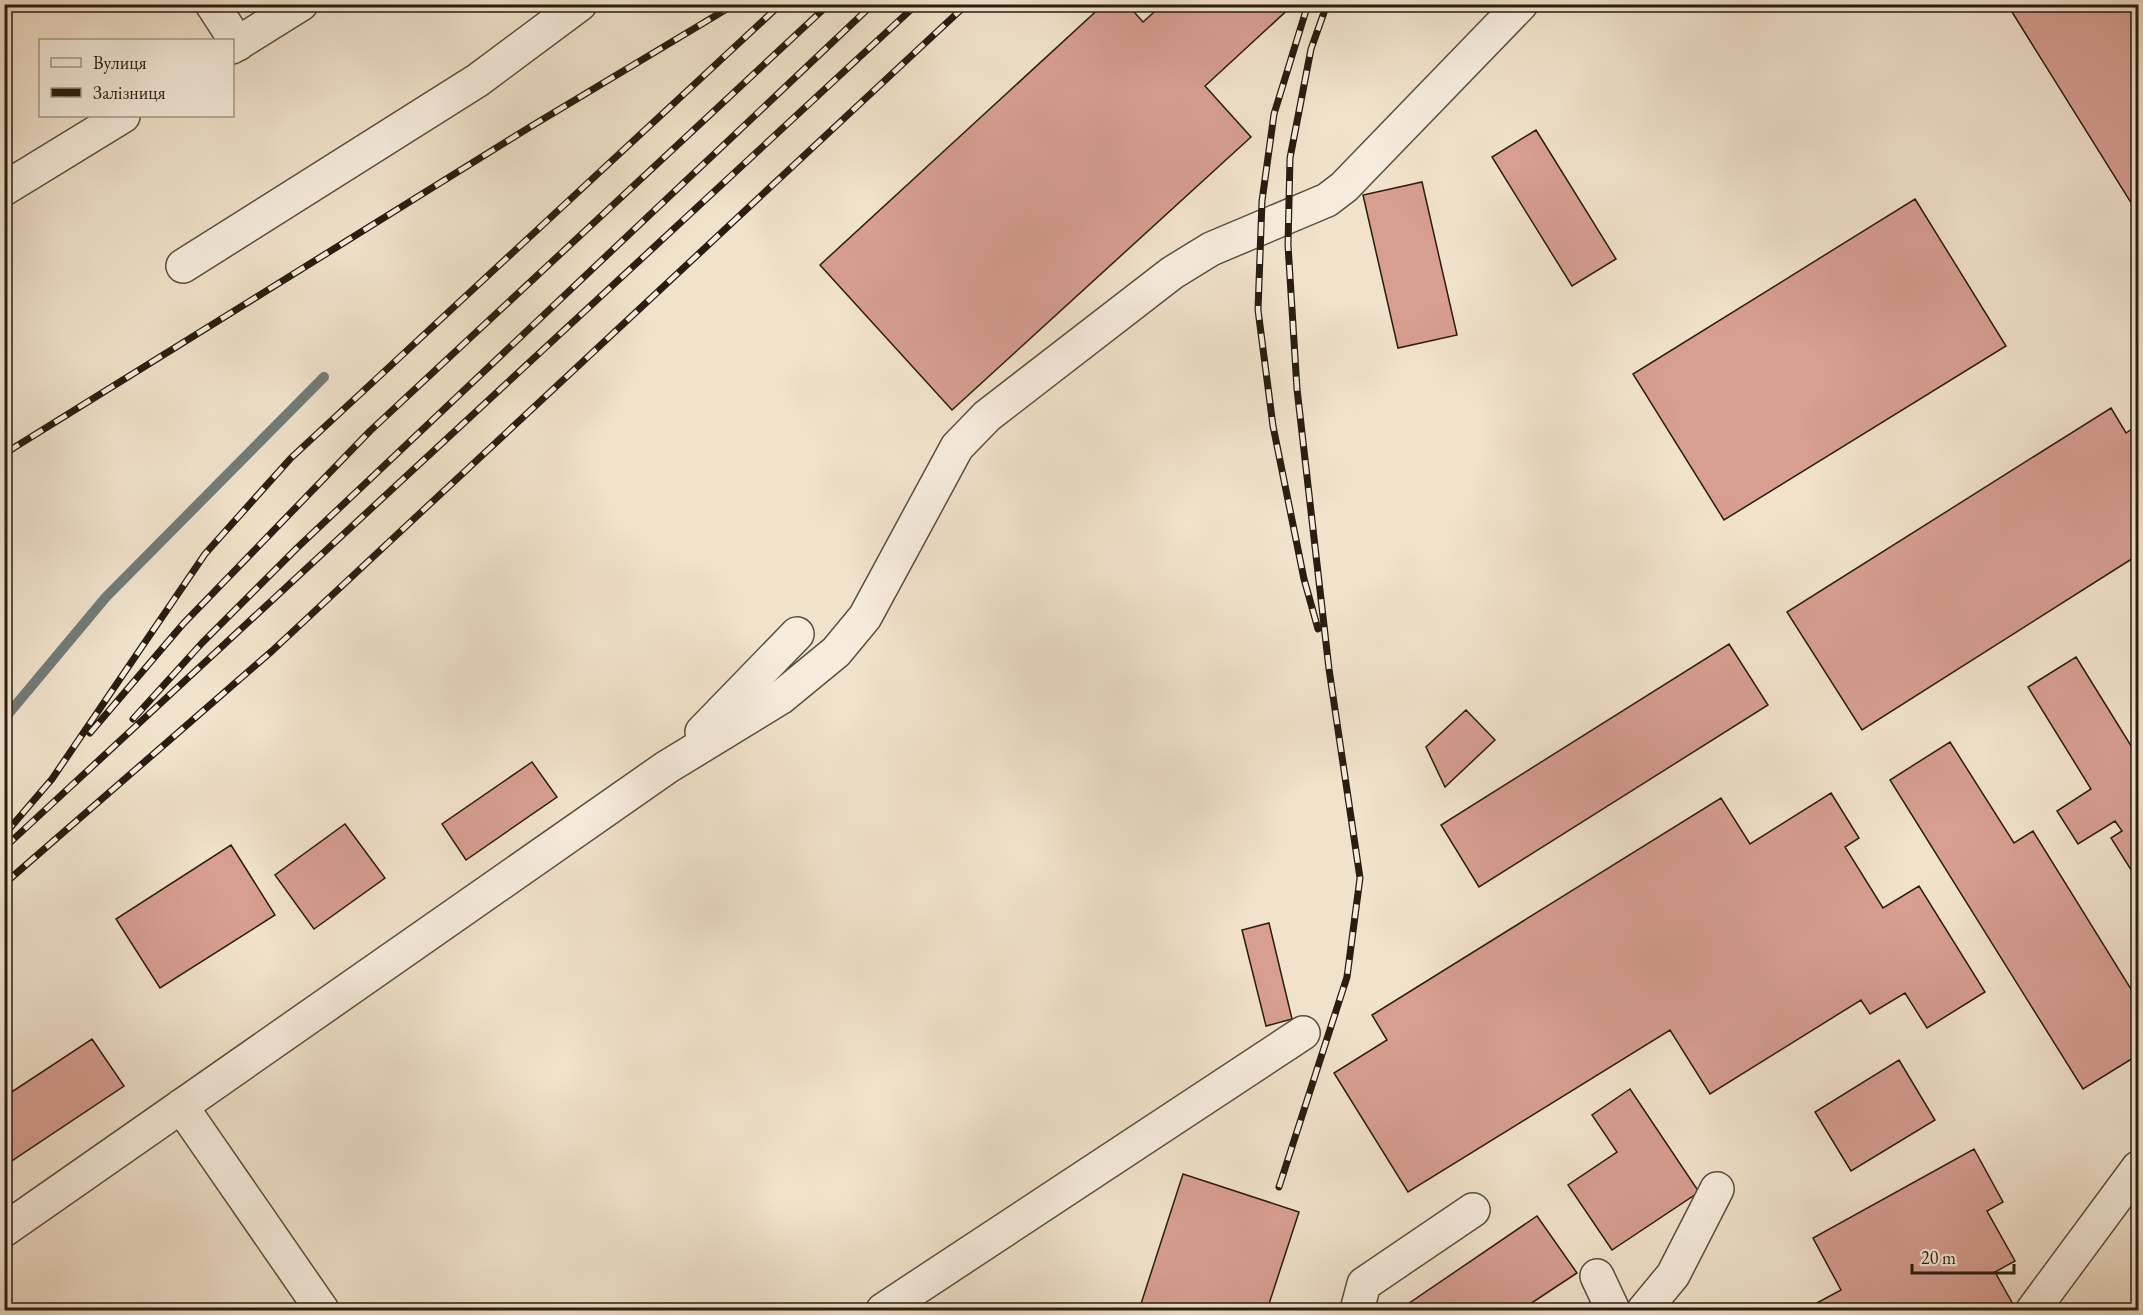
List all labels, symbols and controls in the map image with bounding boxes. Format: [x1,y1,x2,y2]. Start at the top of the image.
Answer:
legend [39,39,234,117]
text: Вулиця [93,51,146,74]
text: Залізниця [93,81,166,104]
scale bar [1912,1237,2014,1275]
text: 20 m [1921,1246,1956,1269]

